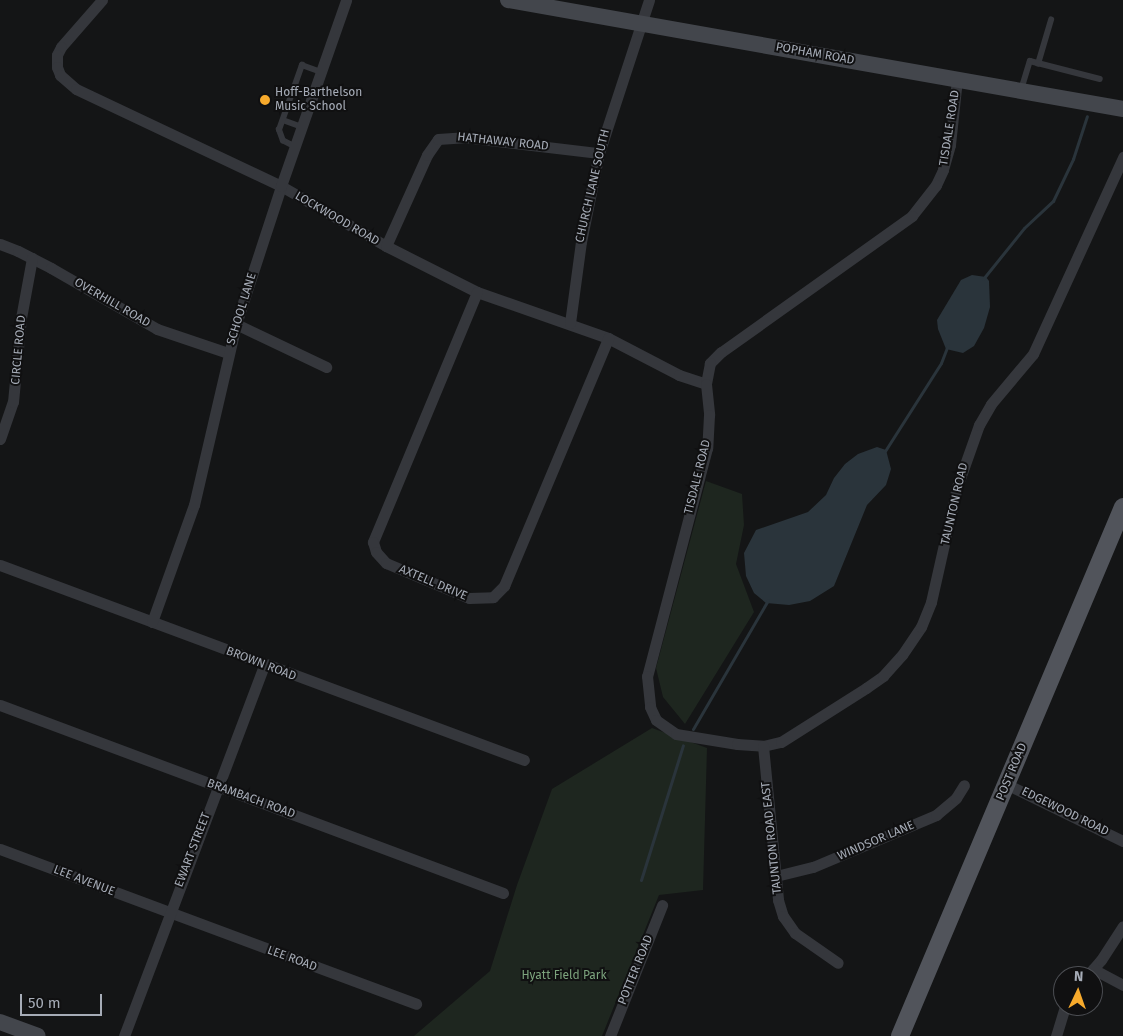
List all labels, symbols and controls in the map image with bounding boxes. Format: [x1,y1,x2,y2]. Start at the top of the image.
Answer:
street label: POPHAM ROAD [774,40,856,68]
place label: Hoff-Barthelson Music School [275,86,362,114]
street label: TISDALE ROAD [937,89,963,167]
marker: Hoff-Barthelson Music School [259,94,271,106]
street label: CHURCH LANE SOUTH [573,128,613,244]
street label: HATHAWAY ROAD [457,130,549,154]
street label: LOCKWOOD ROAD [292,189,382,249]
street label: SCHOOL LANE [224,271,260,347]
street label: OVERHILL ROAD [71,275,153,331]
street label: CIRCLE ROAD [9,315,29,385]
street label: TISDALE ROAD [682,438,714,516]
street label: TAUNTON ROAD [939,462,971,546]
street label: AXTELL DRIVE [397,562,469,604]
street label: BROWN ROAD [224,644,298,684]
street label: POST ROAD [993,741,1031,803]
street label: BRAMBACH ROAD [205,776,297,822]
street label: TAUNTON ROAD EAST [759,781,785,895]
street label: EDGEWOOD ROAD [1019,785,1111,839]
street label: EWART STREET [172,811,214,889]
street label: WINDSOR LANE [835,818,917,864]
street label: LEE AVENUE [51,863,117,899]
street label: POTTER ROAD [615,933,657,1007]
street label: LEE ROAD [265,943,319,975]
north arrow [1053,966,1103,1016]
text: N [1074,968,1084,985]
park label: Hyatt Field Park [521,969,607,983]
scale bar [22,984,105,1016]
text: 50 m [28,994,61,1012]

